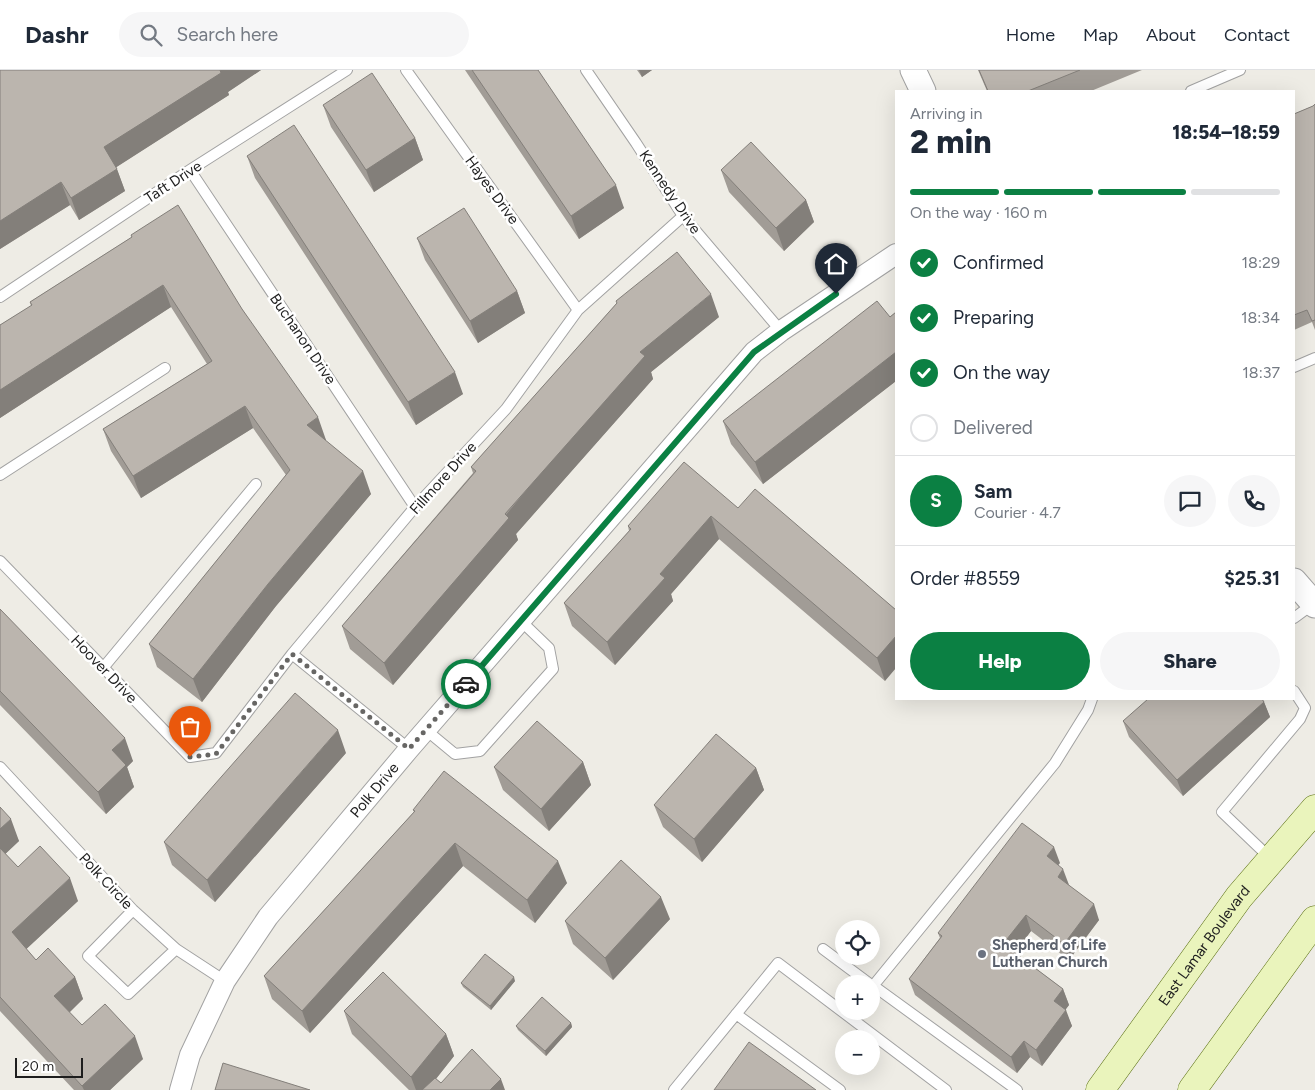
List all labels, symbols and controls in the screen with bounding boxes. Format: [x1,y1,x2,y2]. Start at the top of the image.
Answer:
search box [119,12,469,57]
text: Dashr [25,20,89,49]
icon: search [137,21,165,49]
text: Search here [177,23,278,46]
text: Home [1006,24,1055,46]
text: Map [1083,24,1118,46]
text: About [1146,24,1196,46]
text: Contact [1224,24,1290,46]
text: Arriving in [910,104,982,123]
text: 18:54–18:59 [1172,121,1280,144]
text: 2 min [910,123,992,161]
street label: Kennedy Drive [635,147,705,237]
street label: Hayes Drive [461,152,523,228]
street label: Taft Drive [141,157,205,207]
text: On the way · 160 m [910,203,1047,222]
pin [815,243,857,294]
icon: check [910,249,938,277]
icon: home [822,250,850,278]
text: Confirmed [953,251,1044,274]
text: 18:29 [1242,253,1280,272]
street label: Buchanon Drive [266,290,340,388]
icon: check [910,304,938,332]
text: Preparing [953,306,1034,329]
text: 18:34 [1241,308,1280,327]
icon: check [910,359,938,387]
text: On the way [953,361,1050,384]
text: 18:37 [1242,363,1280,382]
text: Delivered [953,416,1033,439]
street label: Fillmore Drive [406,438,480,518]
button: chat [1164,475,1216,527]
button: phone [1228,475,1280,527]
text: Sam [974,480,1012,503]
text: S [930,489,942,512]
text: Courier · 4.7 [974,503,1061,522]
text: Order #8559 [910,567,1020,590]
text: $25.31 [1224,567,1280,590]
street label: Hoover Drive [67,631,141,707]
button: Help [910,632,1090,690]
button: Share [1100,632,1280,690]
courier [441,659,491,709]
icon: car [452,670,480,698]
pin [169,706,211,757]
icon: bag [176,713,204,741]
street label: Polk Drive [346,759,403,821]
street label: Polk Circle [75,849,137,913]
street label: East Lamar Boulevard [1155,882,1254,1009]
map controls [835,920,880,1075]
button: locate [835,920,880,965]
place label: Shepherd of Life Lutheran Church [992,936,1108,971]
marker: Shepherd of Life Lutheran Church [976,948,988,960]
button: + [835,975,880,1020]
button: − [835,1030,880,1075]
scale bar [15,1055,82,1078]
text: 20 m [22,1058,54,1075]

